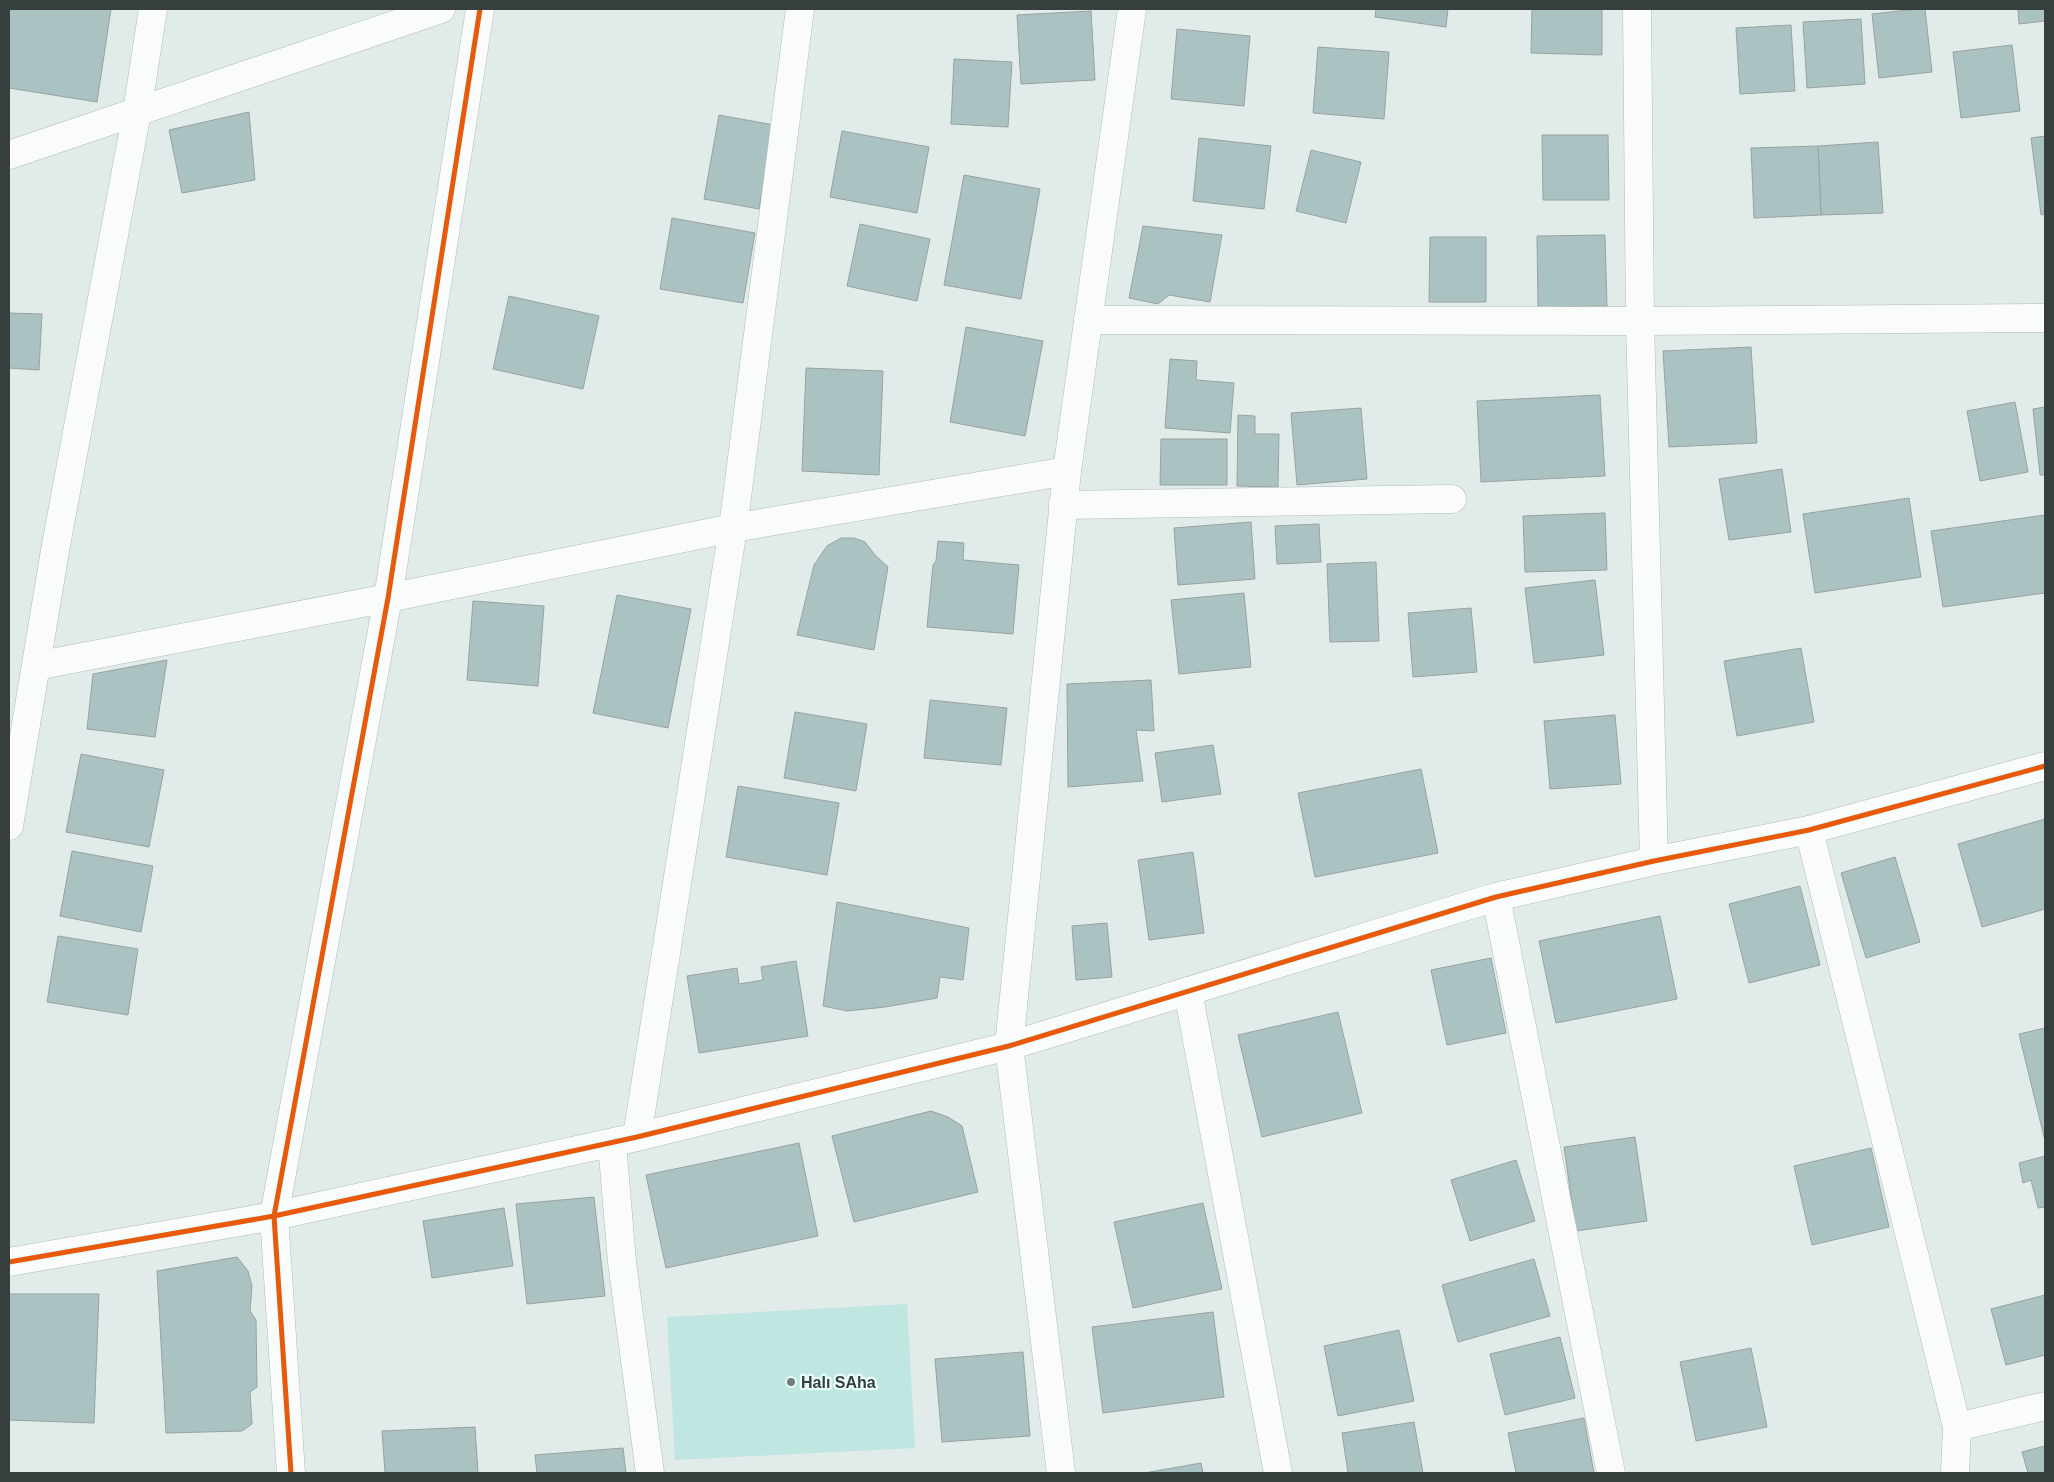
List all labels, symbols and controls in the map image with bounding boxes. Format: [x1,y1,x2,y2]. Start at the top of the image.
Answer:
place label: Halı SAha [801,1374,876,1391]
marker: Halı SAha [785,1376,797,1388]

